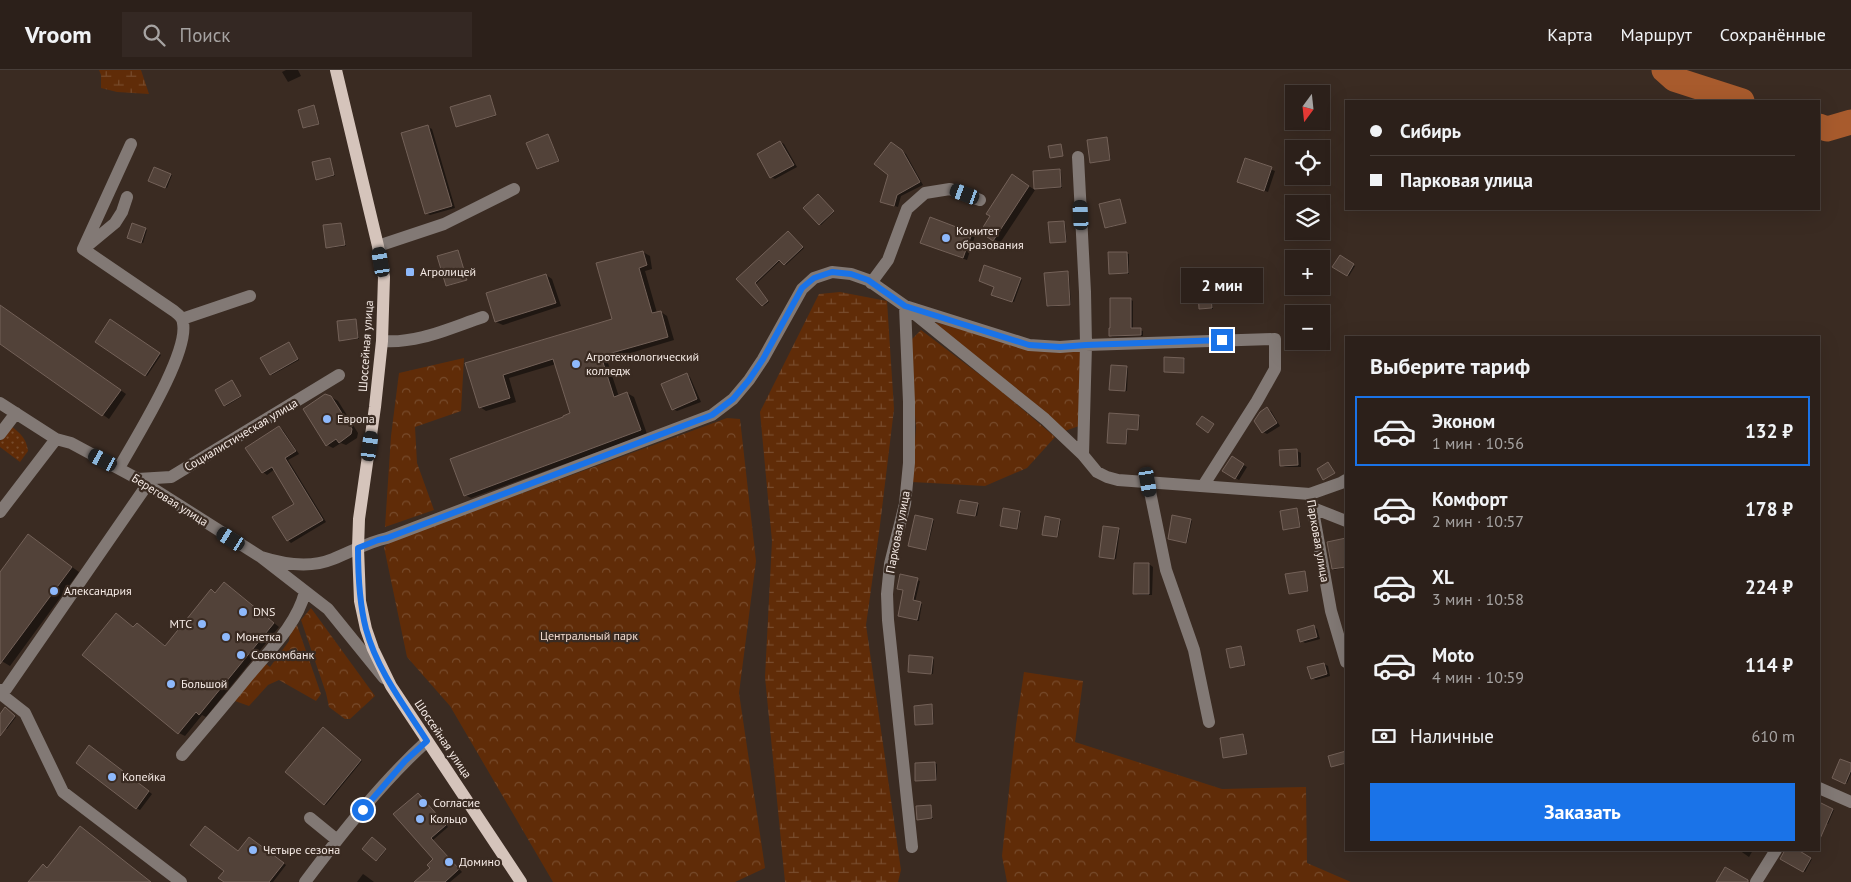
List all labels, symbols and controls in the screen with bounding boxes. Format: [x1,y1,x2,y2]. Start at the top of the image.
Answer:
search box [122,12,472,57]
text: Vroom [25,19,92,50]
icon: search [140,21,168,49]
text: Поиск [180,23,230,47]
text: Карта [1547,23,1593,46]
text: Маршрут [1621,23,1692,46]
text: Сохранённые [1720,23,1826,46]
north arrow [1285,85,1330,130]
map controls [1285,85,1330,350]
text: Сибирь [1400,119,1461,143]
button: locate [1285,140,1330,185]
text: Парковая улица [1400,168,1533,192]
car [948,182,981,206]
button: layers [1285,195,1330,240]
car [1072,200,1089,230]
place label: Комитет образования [956,223,1024,252]
marker: Комитет образования [940,232,952,244]
car [371,246,390,278]
button: + [1285,250,1330,295]
place label: Агролицей [420,264,476,279]
marker: Агролицей [404,266,416,278]
callout: 2 мин [1181,268,1263,302]
text: 2 мин [1201,275,1243,295]
street label: Шоссейная улица [355,300,376,392]
button: − [1285,305,1330,350]
route end [1211,329,1233,351]
place label: Агротехнологический колледж [586,349,699,378]
text: Выберите тариф [1370,352,1530,380]
marker: Агротехнологический колледж [570,358,582,370]
street label: Социалистическая улица [181,395,300,474]
icon: car [1372,409,1417,454]
text: Эконом [1432,409,1495,433]
place label: Европа [337,411,375,426]
marker: Европа [321,413,333,425]
text: 132 ₽ [1745,419,1793,443]
car [360,430,379,462]
text: 1 мин · 10:56 [1432,433,1524,453]
car [86,446,119,474]
car [1138,466,1157,498]
street label: Береговая улица [129,470,211,529]
icon: car [1372,487,1417,532]
text: Комфорт [1432,487,1508,511]
street label: Парковая улица [882,489,913,574]
text: 178 ₽ [1745,497,1793,521]
street label: Парковая улица [1304,498,1333,584]
text: 2 мин · 10:57 [1432,511,1524,531]
car [214,525,247,553]
icon: car [1372,565,1417,610]
text: XL [1432,565,1454,589]
text: 224 ₽ [1745,575,1793,599]
place label: Александрия [64,583,132,598]
marker: Александрия [48,585,60,597]
text: 3 мин · 10:58 [1432,589,1524,609]
place label: DNS [253,604,275,619]
marker: DNS [237,606,249,618]
place label: МТС [170,616,192,631]
marker: МТС [196,618,208,630]
park label: Центральный парк [540,628,638,643]
place label: Монетка [236,629,281,644]
marker: Монетка [220,631,232,643]
icon: car [1372,643,1417,688]
text: Moto [1432,643,1474,667]
place label: Совкомбанк [251,647,314,662]
marker: Совкомбанк [235,649,247,661]
text: 114 ₽ [1745,653,1793,677]
text: 4 мин · 10:59 [1432,667,1524,687]
place label: Большой [181,676,227,691]
marker: Большой [165,678,177,690]
street label: Шоссейная улица [412,696,475,781]
icon: cash [1370,722,1398,750]
text: Наличные [1410,724,1494,748]
text: 610 m [1752,726,1795,746]
place label: Копейка [122,769,166,784]
marker: Копейка [106,771,118,783]
button: Заказать [1370,783,1795,841]
place label: Согласие [433,795,480,810]
marker: Согласие [417,797,429,809]
route start [352,799,374,821]
place label: Кольцо [430,811,468,826]
marker: Кольцо [414,813,426,825]
place label: Четыре сезона [263,842,340,857]
marker: Четыре сезона [247,844,259,856]
place label: Домино [459,854,500,869]
marker: Домино [443,856,455,868]

